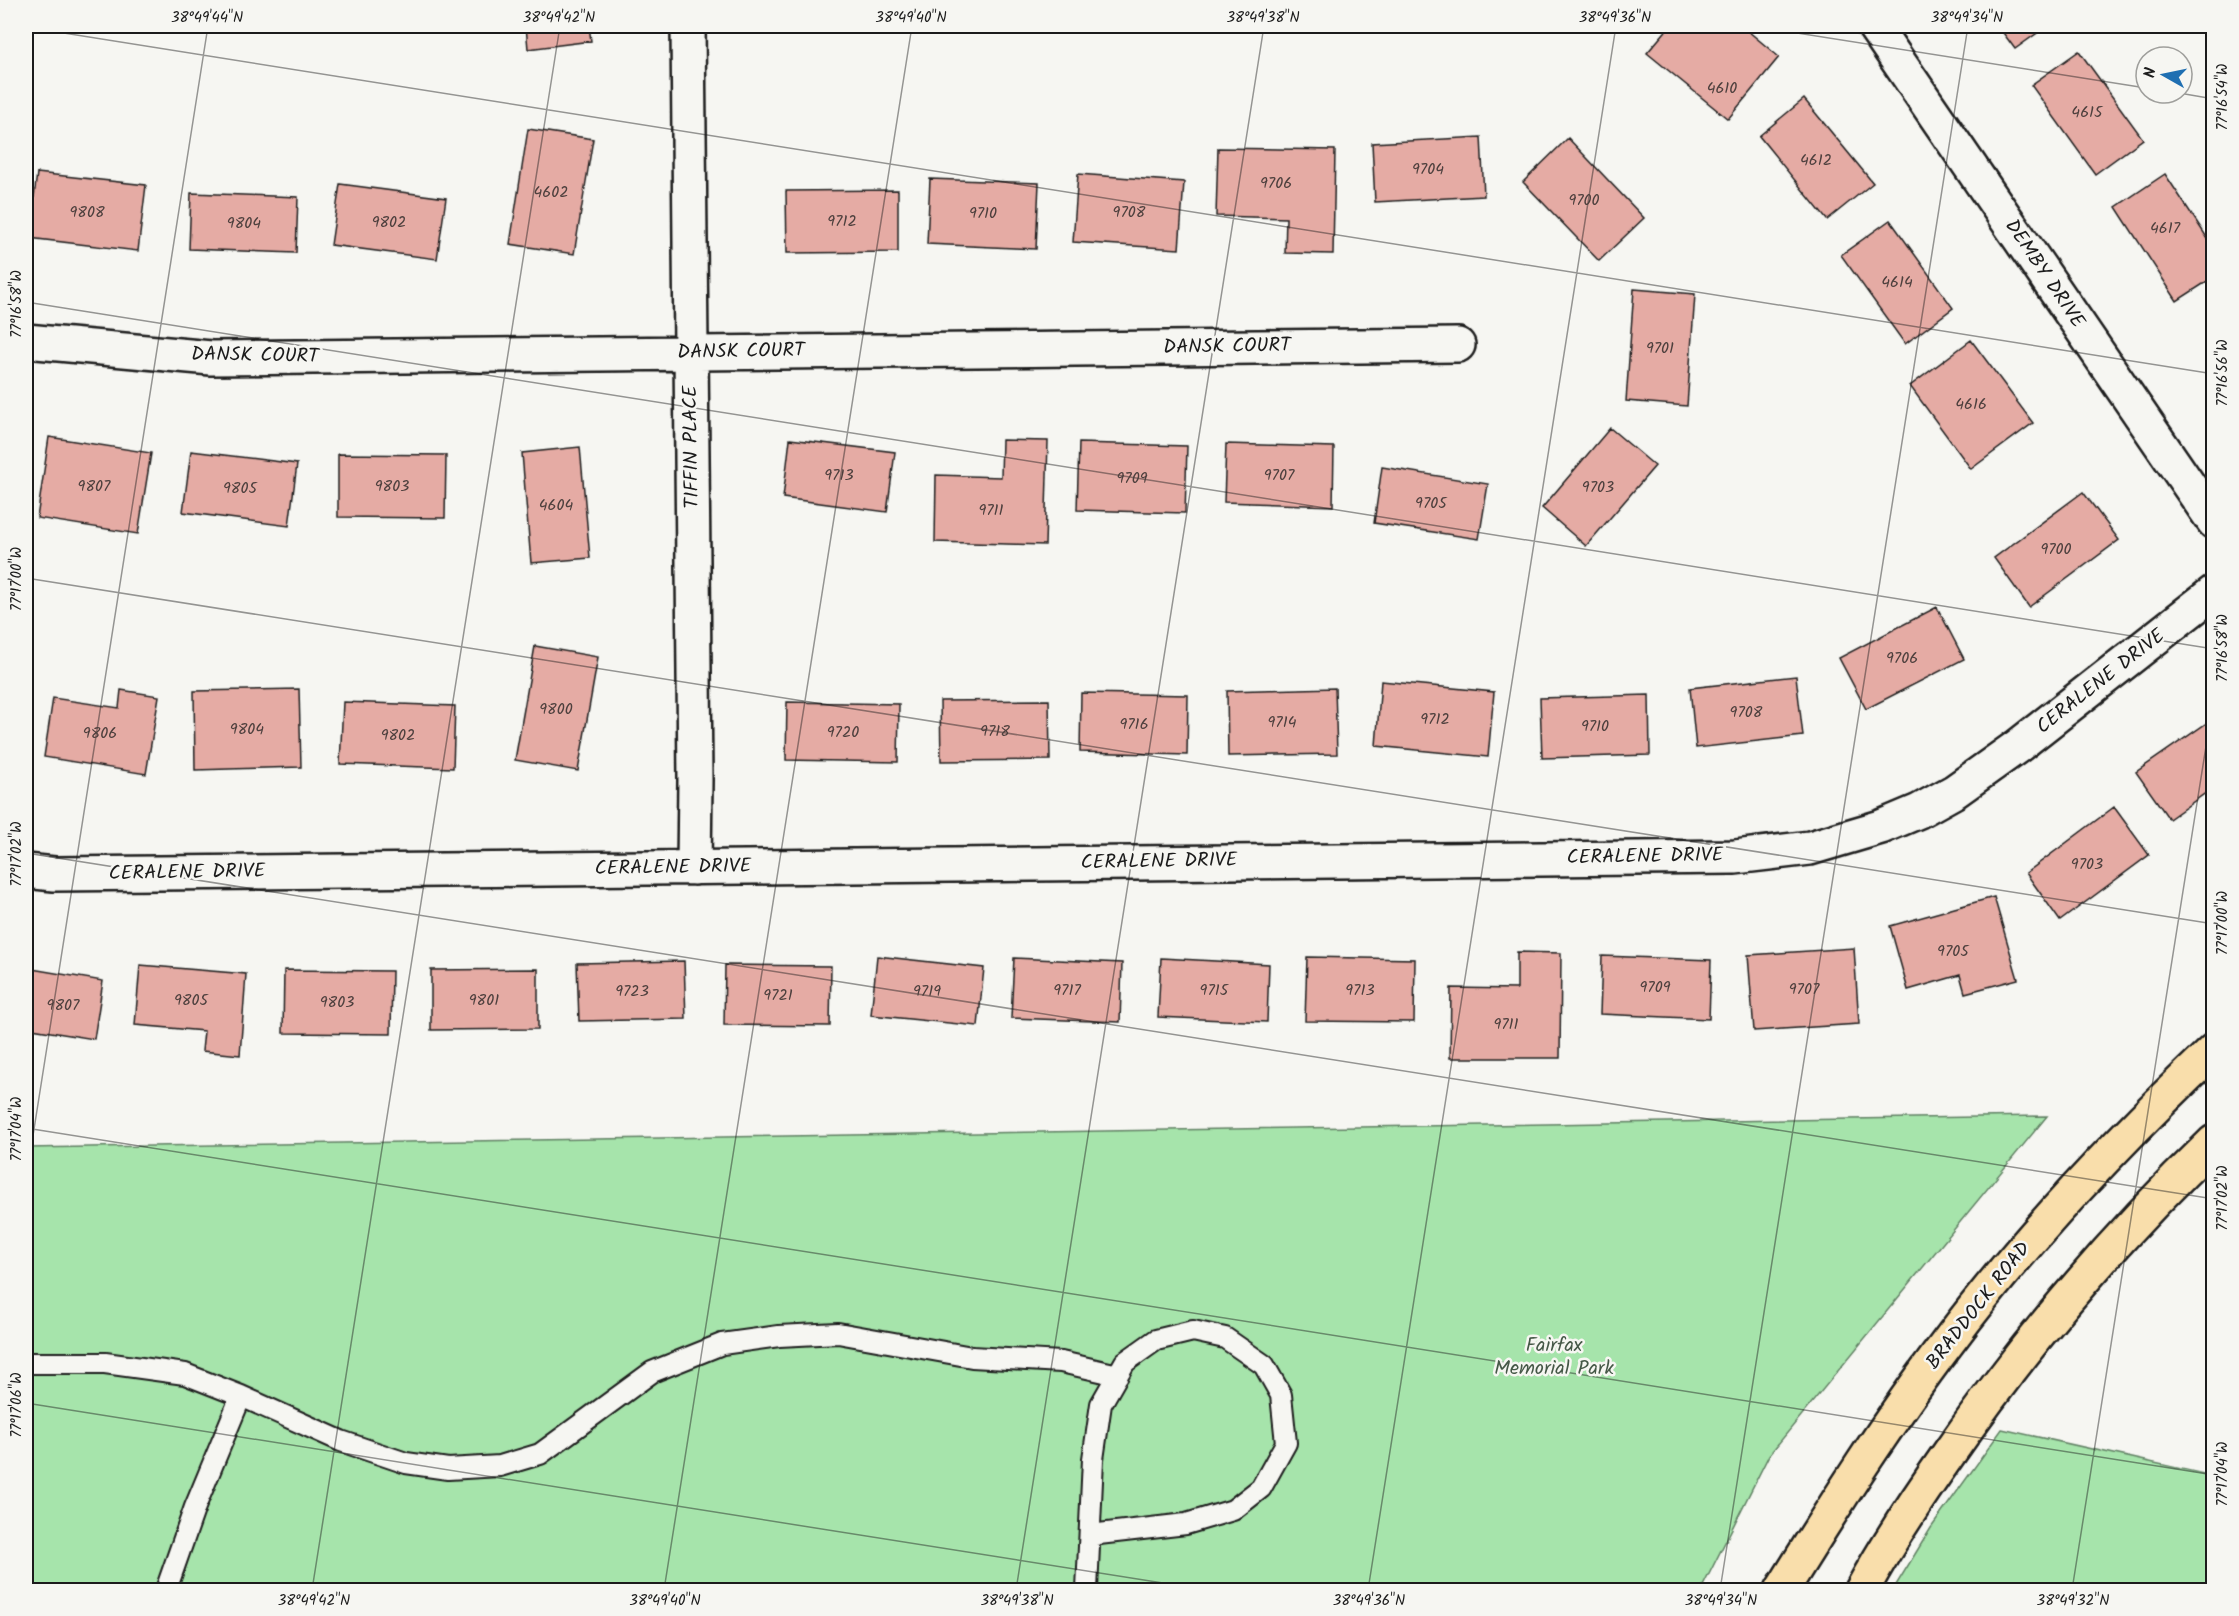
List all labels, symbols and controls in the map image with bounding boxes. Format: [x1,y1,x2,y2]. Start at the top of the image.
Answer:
text: 38°49'44"N [171,6,243,30]
text: 38°49'42"N [523,6,595,30]
text: 38°49'40"N [875,6,947,30]
text: 38°49'38"N [1226,6,1300,30]
text: 38°49'36"N [1579,6,1651,30]
text: 38°49'34"N [1931,6,2003,30]
north arrow [2134,45,2194,105]
text: 77°16'54"W [2211,63,2235,131]
text: N [2138,66,2164,80]
house number: 4610 [1707,76,1737,101]
house number: 4615 [2071,100,2104,125]
house number: 4612 [1800,148,1832,173]
house number: 9704 [1412,157,1444,182]
house number: 9706 [1260,171,1292,196]
house number: 4602 [533,180,569,205]
house number: 9700 [1568,188,1600,213]
house number: 9808 [69,200,105,225]
house number: 9708 [1113,200,1146,225]
house number: 9710 [969,201,997,226]
house number: 9712 [827,209,857,234]
house number: 9802 [372,210,406,235]
house number: 9804 [227,211,261,236]
street label: DEMBY DRIVE [1996,213,2093,336]
house number: 4617 [2150,216,2181,241]
text: 77°16'58"W [5,270,29,338]
house number: 4614 [1881,270,1913,295]
street label: DANSK COURT [1163,330,1293,364]
street label: DANSK COURT [677,335,807,369]
house number: 9701 [1646,336,1674,361]
street label: DANSK COURT [191,339,321,373]
text: 77°16'56"W [2211,339,2235,407]
street label: TIFFIN PLACE [675,384,709,509]
house number: 4616 [1955,392,1987,417]
house number: 9713 [824,463,854,488]
house number: 9707 [1264,463,1295,488]
house number: 9709 [1117,466,1148,491]
house number: 9807 [78,474,111,499]
house number: 9803 [375,474,409,499]
house number: 9703 [1582,475,1614,500]
house number: 9805 [223,476,258,501]
house number: 9705 [1415,491,1448,516]
house number: 4604 [539,493,573,518]
house number: 9711 [978,498,1004,523]
house number: 9700 [2040,537,2072,562]
text: 77°17'00"W [5,547,29,611]
text: 77°16'58"W [2211,614,2235,682]
street label: CERALENE DRIVE [2029,620,2174,743]
house number: 9706 [1886,646,1918,671]
house number: 9800 [539,697,573,722]
house number: 9708 [1730,700,1763,725]
house number: 9712 [1420,707,1450,732]
house number: 9714 [1267,710,1297,735]
house number: 9716 [1119,712,1149,737]
house number: 9710 [1581,714,1609,739]
house number: 9804 [230,717,264,742]
house number: 9718 [980,719,1010,744]
house number: 9720 [827,720,859,745]
house number: 9806 [83,721,117,746]
house number: 9802 [381,723,415,748]
text: 77°17'02"W [5,821,29,887]
street label: CERALENE DRIVE [1566,840,1725,874]
street label: CERALENE DRIVE [1080,845,1239,879]
street label: CERALENE DRIVE [594,851,753,885]
house number: 9703 [2071,852,2103,877]
street label: CERALENE DRIVE [108,856,267,890]
text: 77°17'00"W [2211,891,2235,955]
house number: 9705 [1937,939,1970,964]
house number: 9709 [1640,975,1671,1000]
house number: 9707 [1789,977,1820,1002]
house number: 9717 [1053,978,1081,1003]
house number: 9715 [1200,978,1230,1003]
house number: 9713 [1345,978,1375,1003]
house number: 9723 [615,979,649,1004]
house number: 9719 [913,979,941,1004]
house number: 9721 [763,983,793,1008]
house number: 9805 [174,988,209,1013]
house number: 9801 [469,988,499,1013]
house number: 9803 [320,990,354,1015]
house number: 9807 [47,993,80,1018]
house number: 9711 [1493,1012,1519,1037]
text: 77°17'04"W [5,1096,29,1162]
text: 77°17'02"W [2211,1165,2235,1231]
street label: BRADDOCK ROAD [1919,1235,2040,1377]
park label: Fairfax Memorial Park [1494,1330,1614,1385]
text: 77°17'06"W [5,1372,29,1438]
text: 77°17'04"W [2211,1441,2235,1507]
text: 38°49'42"N [278,1589,350,1613]
text: 38°49'40"N [629,1589,701,1613]
text: 38°49'38"N [980,1589,1054,1613]
text: 38°49'36"N [1333,1589,1405,1613]
text: 38°49'34"N [1685,1589,1757,1613]
text: 38°49'32"N [2037,1589,2109,1613]

